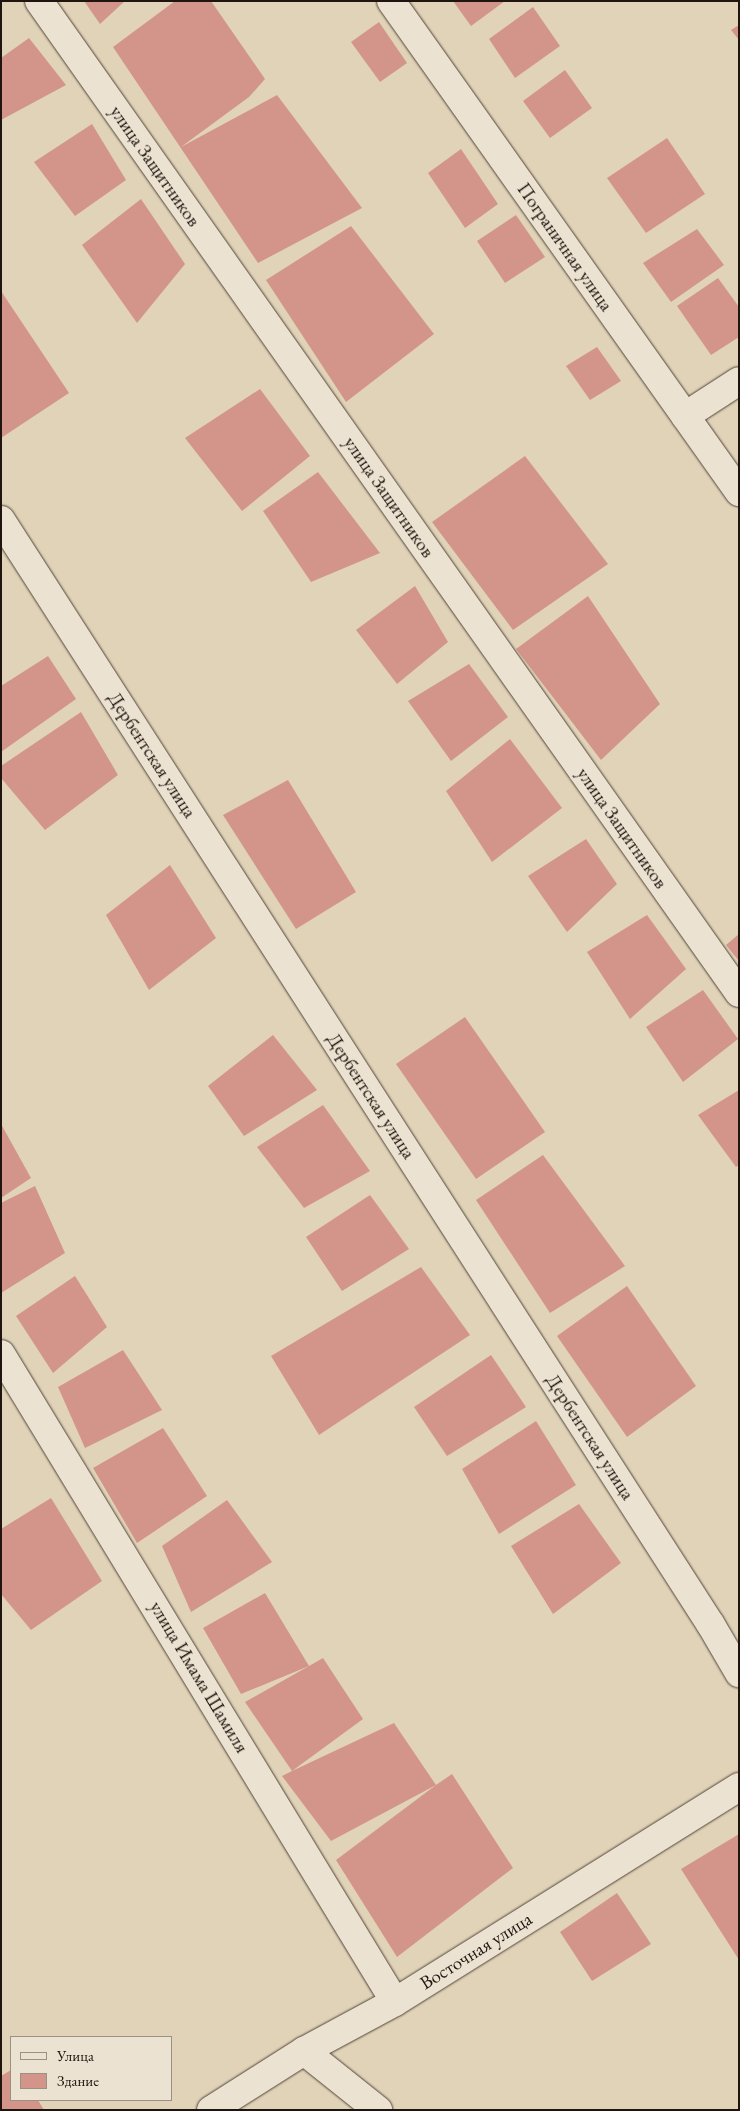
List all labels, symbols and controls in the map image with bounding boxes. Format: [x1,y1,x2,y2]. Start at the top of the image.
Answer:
street label: улица Защитников [105,101,205,231]
street label: Пограничная улица [512,178,618,316]
street label: улица Защитников [339,432,439,562]
street label: Дербентская улица [103,688,201,822]
street label: улица Защитников [572,763,672,893]
street label: Дербентская улица [322,1029,420,1163]
street label: Дербентская улица [541,1370,639,1504]
street label: улица Имама Шамиля [145,1597,253,1757]
street label: Восточная улица [416,1907,536,1995]
legend [10,2036,172,2101]
text: Улица [57,2046,94,2065]
text: Здание [57,2071,99,2090]

